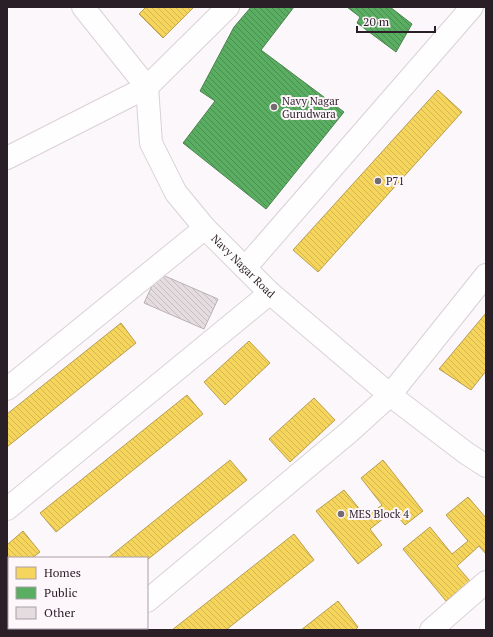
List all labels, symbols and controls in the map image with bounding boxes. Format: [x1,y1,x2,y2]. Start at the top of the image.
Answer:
scale bar [357,8,435,34]
text: 20 m [363,14,390,29]
place label: Navy Nagar Gurudwara [282,94,340,121]
marker: Navy Nagar Gurudwara [269,102,279,112]
place label: P71 [386,174,404,188]
marker: P71 [373,176,383,186]
street label: Navy Nagar Road [208,231,278,301]
place label: MES Block 4 [349,507,409,521]
marker: MES Block 4 [336,509,346,519]
legend [8,557,148,629]
text: Homes [44,565,81,580]
text: Public [44,585,78,600]
text: Other [44,605,75,620]

